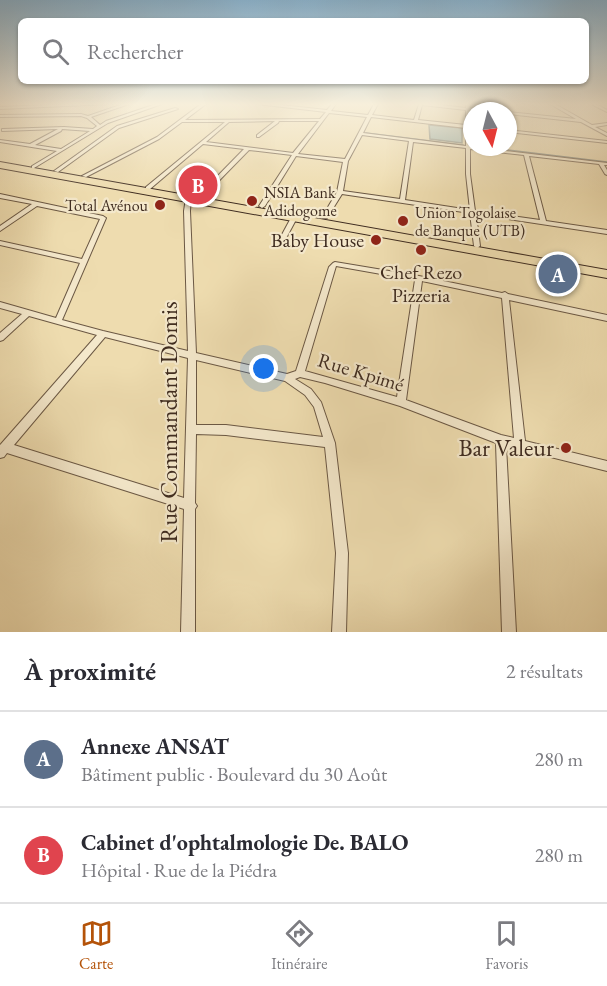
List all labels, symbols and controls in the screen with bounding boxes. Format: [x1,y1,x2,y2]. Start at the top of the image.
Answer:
search box [18,18,589,84]
icon: search [39,35,72,68]
text: Rechercher [87,37,183,66]
north arrow [463,102,517,156]
pin: B [178,162,218,207]
place label: NSIA Bank Adidogome [263,182,337,221]
marker: NSIA Bank Adidogome [245,194,259,208]
place label: Total Avénou [65,195,149,216]
marker: Total Avénou [153,198,167,212]
place label: Union Togolaise de Banque (UTB) [415,202,525,241]
marker: Union Togolaise de Banque (UTB) [396,214,410,228]
place label: Baby House [271,227,364,253]
marker: Baby House [369,233,383,247]
marker: Chef Rezo Pizzeria [414,243,428,257]
pin: A [538,252,578,296]
place label: Chef Rezo Pizzeria [380,259,462,308]
street label: Rue Commandant Domis [153,301,184,543]
street label: Rue Kpimé [315,347,407,397]
your location [249,354,278,383]
place label: Bar Valeur [458,432,554,463]
marker: Bar Valeur [559,441,573,455]
text: À proximité [24,654,156,688]
text: 2 résultats [506,658,583,684]
text: Annexe ANSAT [81,732,229,761]
text: A [36,746,51,772]
text: 280 m [535,746,583,772]
text: Bâtiment public · Boulevard du 30 Août [81,761,387,787]
text: Cabinet d'ophtalmologie De. BALO [81,828,408,857]
text: B [37,842,50,868]
text: 280 m [535,842,583,868]
text: Hôpital · Rue de la Piédra [81,857,277,883]
tab: Carte [79,917,113,974]
tab: Itinéraire [271,917,327,974]
tab: Favoris [485,917,528,974]

